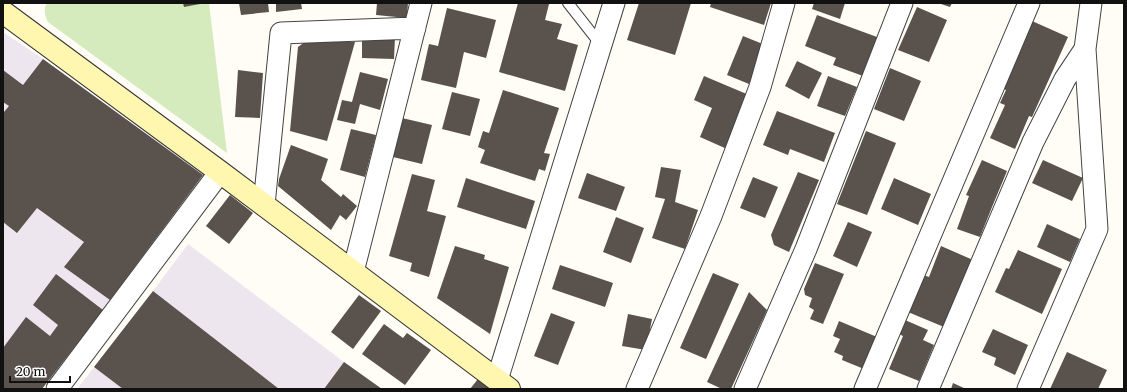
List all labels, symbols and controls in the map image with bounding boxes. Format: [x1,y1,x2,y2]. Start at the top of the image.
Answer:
scale bar [10,358,70,384]
text: 20 m [16,364,45,379]

